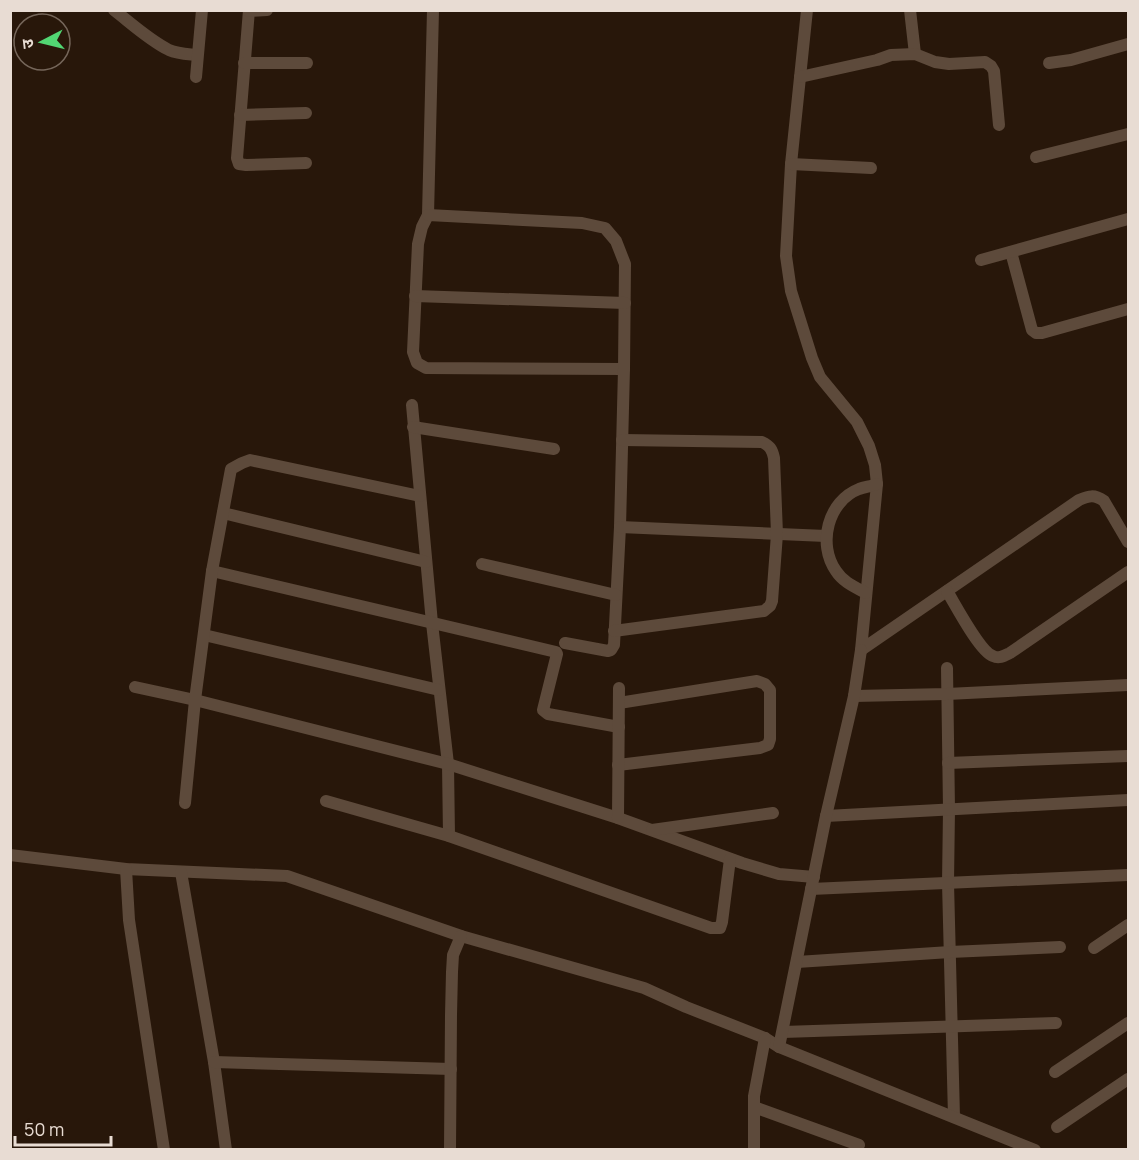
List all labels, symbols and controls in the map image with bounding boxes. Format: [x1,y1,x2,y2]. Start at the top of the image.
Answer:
north arrow [12,12,72,72]
text: उ [16,37,39,50]
scale bar [15,1109,111,1147]
text: 50 m [24,1117,64,1141]

